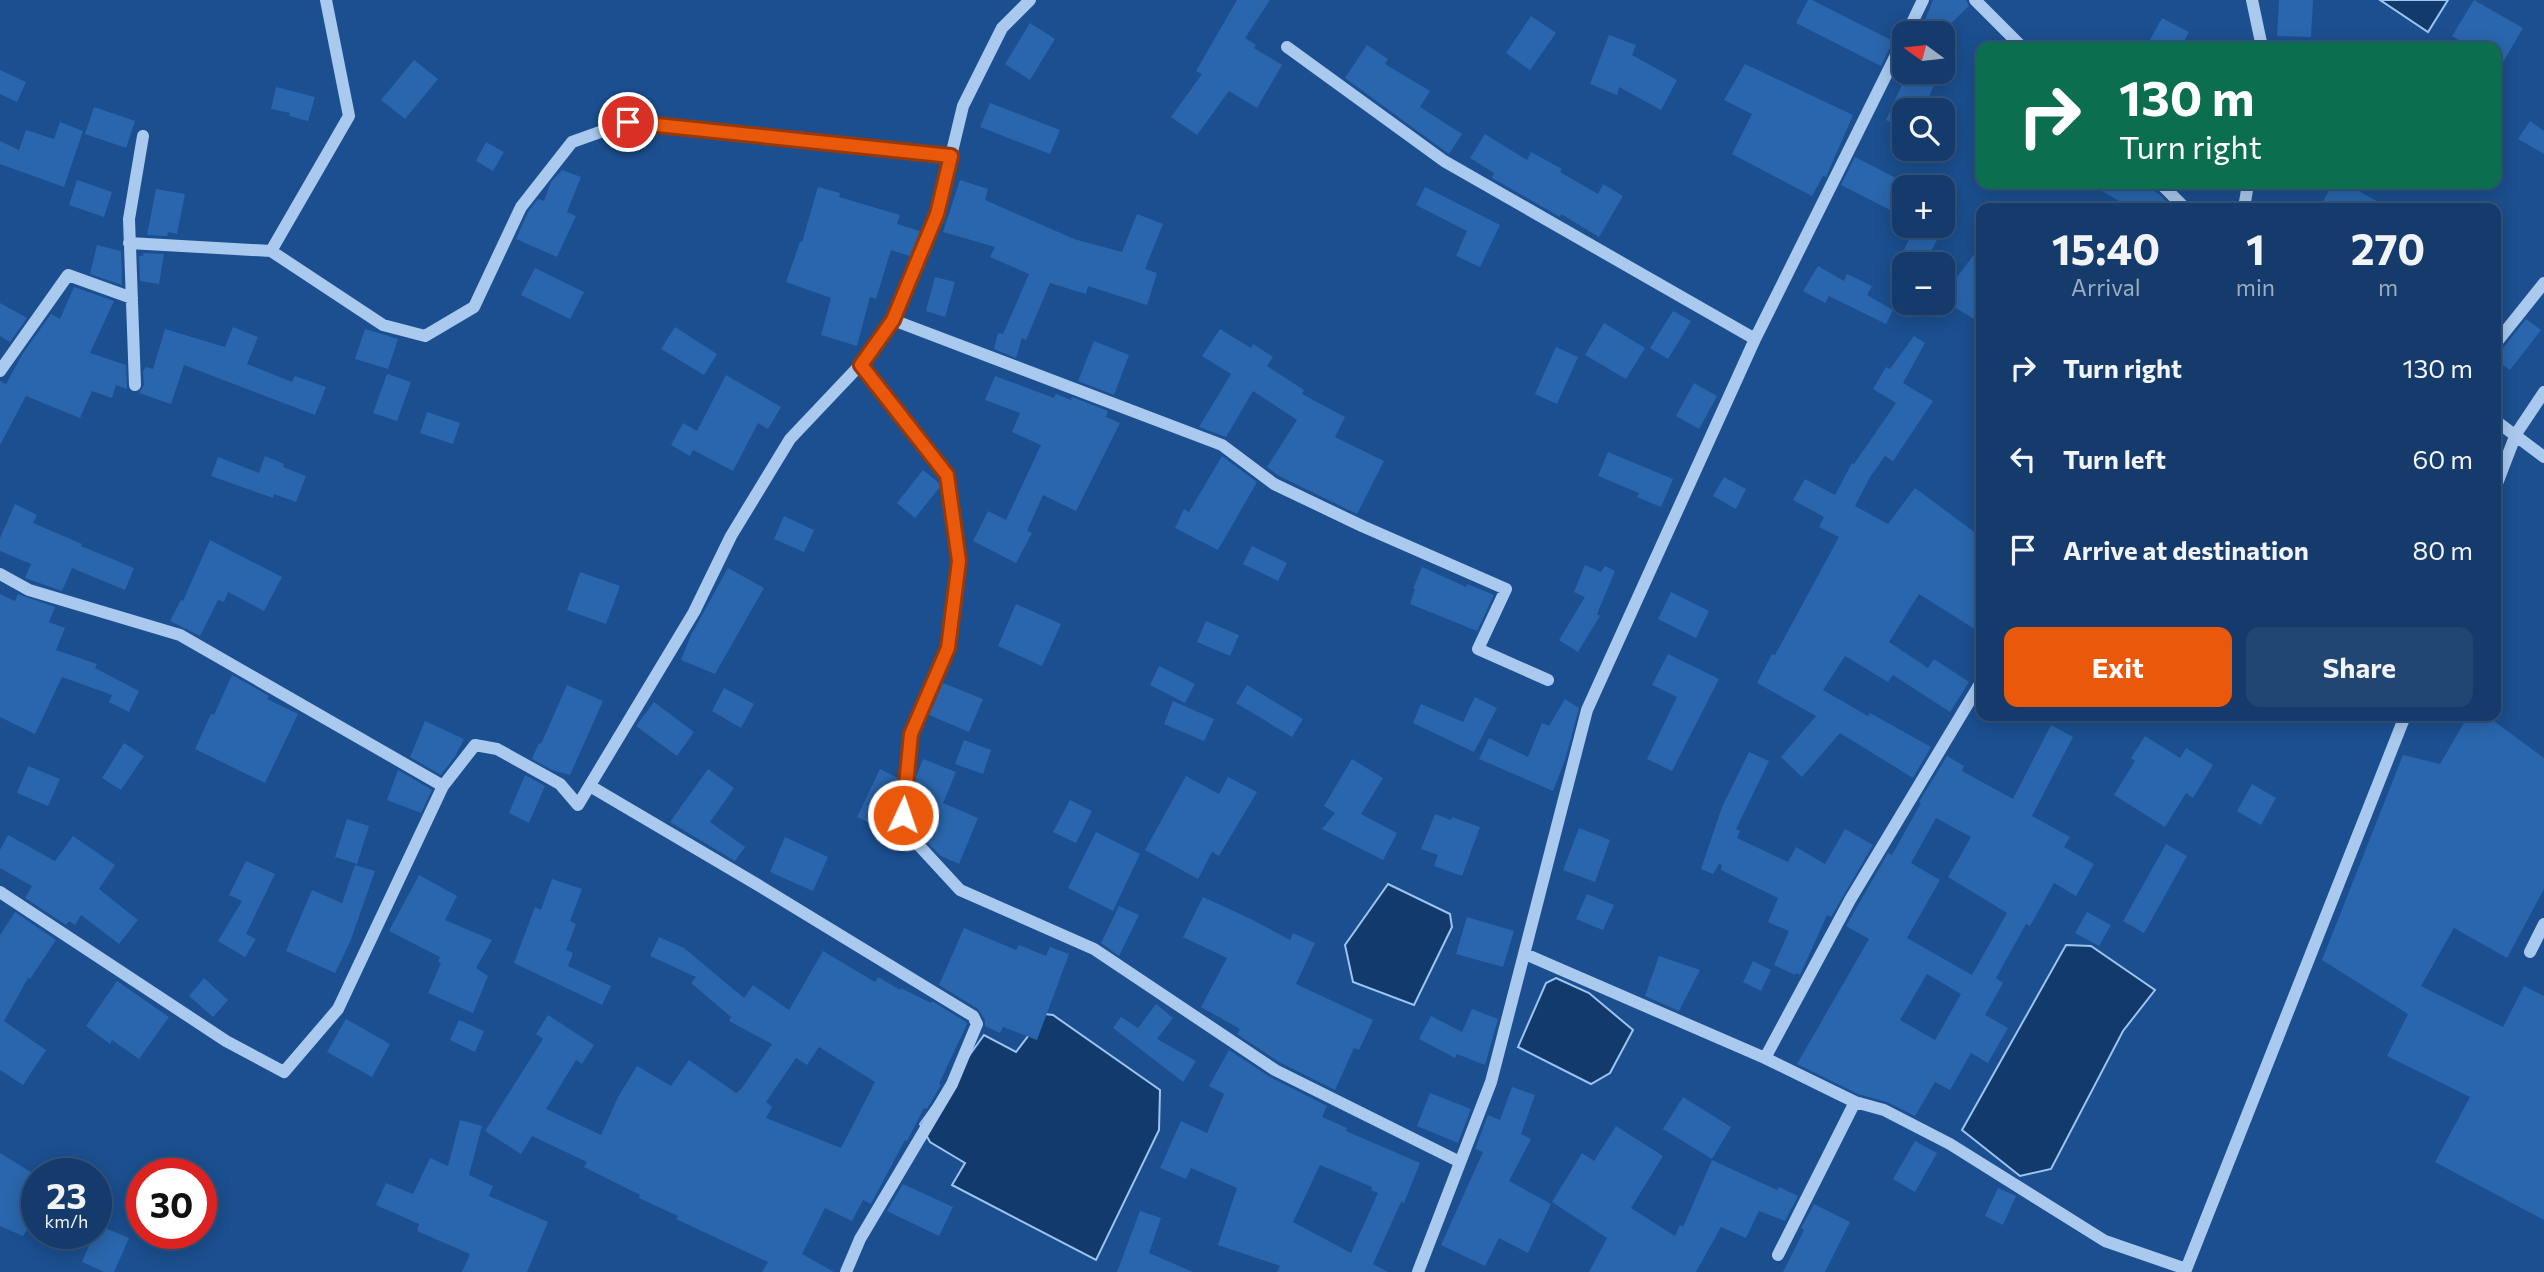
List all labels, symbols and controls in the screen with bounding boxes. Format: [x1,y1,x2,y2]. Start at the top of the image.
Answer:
north arrow [1892,21,1955,84]
map controls [1892,21,1955,315]
text: 130 m [2119,66,2254,126]
icon: right [2004,70,2095,161]
pin [598,92,658,152]
button: search [1892,98,1955,161]
icon: arrive [609,103,647,141]
text: Turn right [2119,126,2262,166]
button: + [1892,175,1955,238]
text: 15:40 [2052,222,2160,274]
text: 1 [2246,222,2265,274]
text: 270 [2351,222,2425,274]
button: − [1892,252,1955,315]
text: Arrival [2071,273,2141,301]
text: min [2236,273,2275,301]
text: m [2378,273,2398,301]
icon: right [2004,349,2042,387]
text: Turn right [2063,352,2182,383]
text: 130 m [2402,352,2473,383]
icon: left [2004,440,2042,478]
text: Turn left [2063,443,2166,474]
text: 60 m [2413,443,2473,474]
icon: arrive [2004,531,2042,569]
text: Arrive at destination [2063,534,2309,565]
text: 80 m [2413,534,2473,565]
button: Exit [2004,627,2232,707]
button: Share [2246,627,2473,707]
position arrow [866,778,940,852]
speed limit sign: 30 [126,1158,217,1249]
text: 23 [46,1173,87,1216]
text: km/h [45,1210,88,1232]

